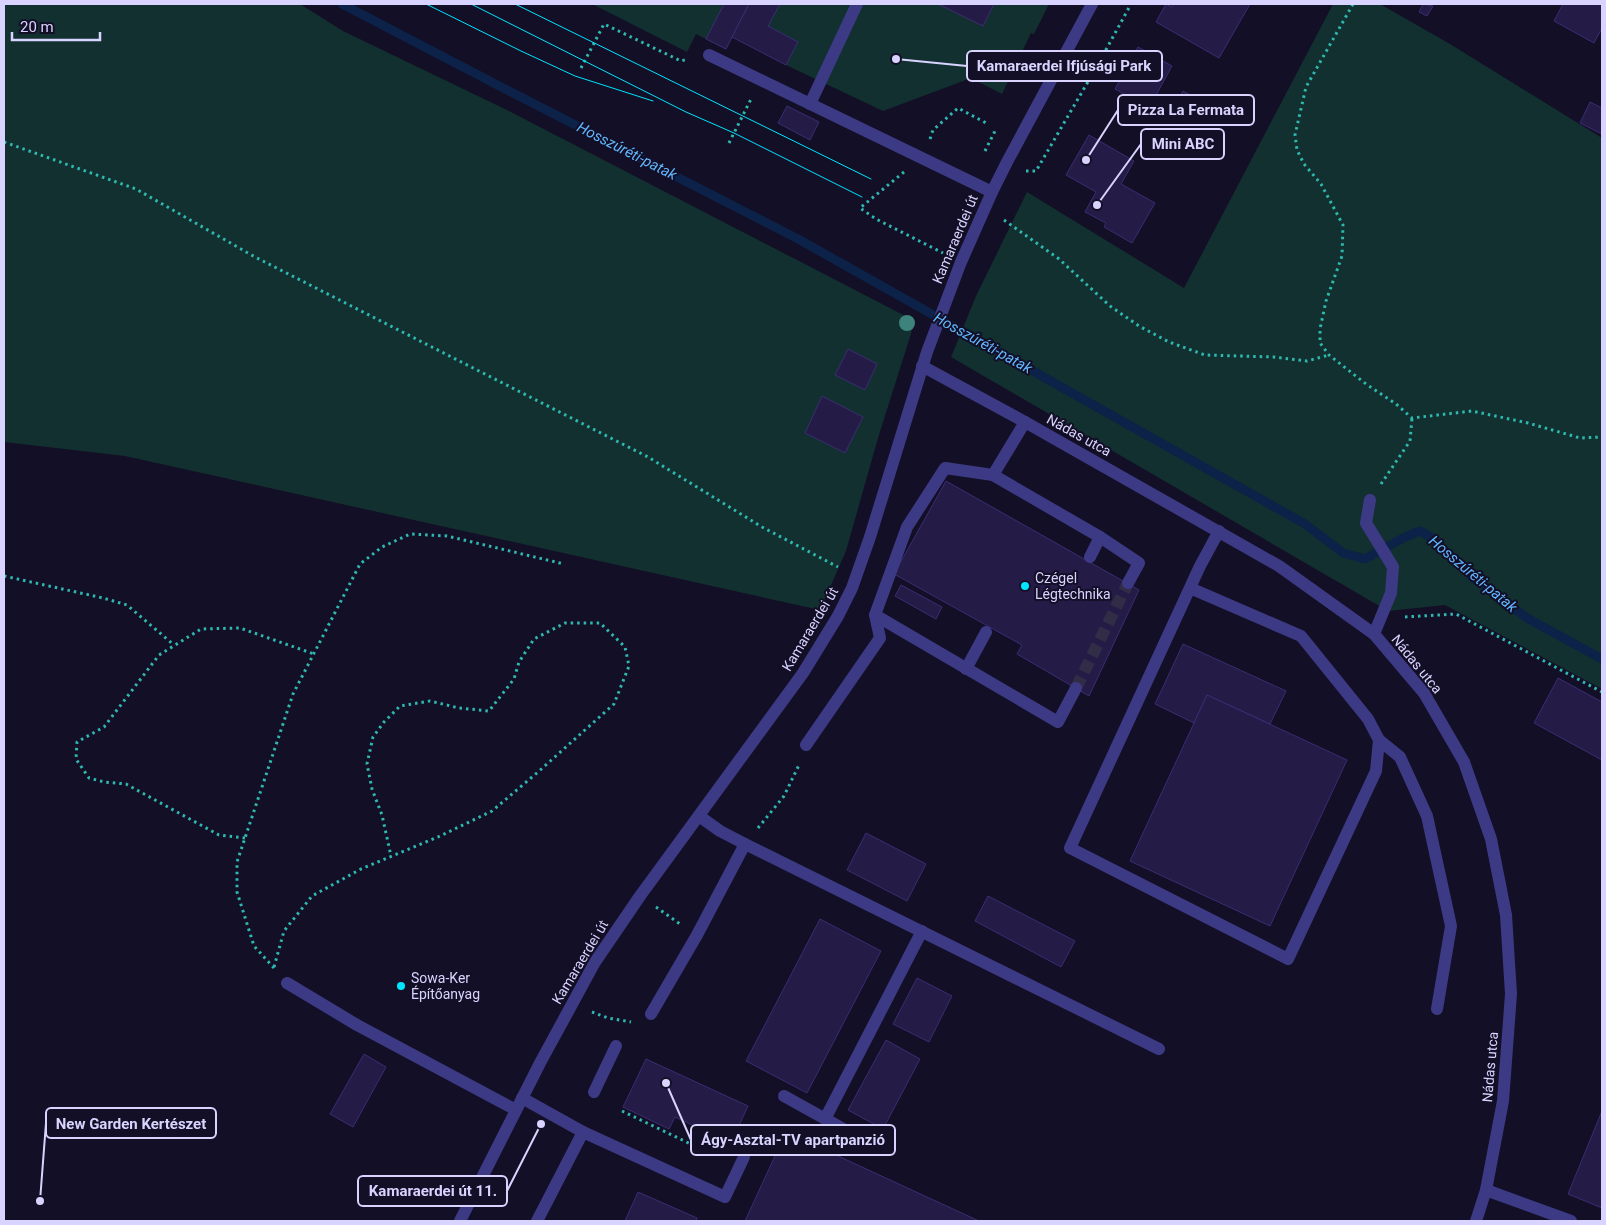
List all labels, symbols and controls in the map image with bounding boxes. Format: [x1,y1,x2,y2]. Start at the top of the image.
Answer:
scale bar [12,10,100,42]
text: 20 m [20,18,54,36]
callout: Kamaraerdei Ifjúsági Park [967,51,1162,81]
text: Kamaraerdei Ifjúsági Park [977,57,1152,75]
callout: Pizza La Fermata [1118,95,1254,125]
text: Pizza La Fermata [1128,101,1244,119]
water label: Hosszúréti-patak [574,118,681,184]
callout: Mini ABC [1141,129,1224,159]
text: Mini ABC [1152,135,1215,153]
street label: Kamaraerdei út [929,192,981,286]
water label: Hosszúréti-patak [931,308,1036,378]
street label: Nádas utca [1044,411,1114,459]
water label: Hosszúréti-patak [1425,532,1521,617]
place label: Czégel Légtechnika [1035,570,1111,602]
marker: Czégel Légtechnika [1019,580,1031,592]
street label: Kamaraerdei út [779,584,842,674]
street label: Nádas utca [1388,631,1446,697]
street label: Kamaraerdei út [549,917,612,1007]
place label: Sowa-Ker Építőanyag [411,970,480,1002]
marker: Sowa-Ker Építőanyag [395,980,407,992]
street label: Nádas utca [1479,1031,1501,1103]
callout: New Garden Kertészet [46,1108,216,1138]
text: New Garden Kertészet [56,1115,206,1133]
callout: Ágy-Asztal-TV apartpanzió [691,1125,895,1155]
text: Ágy-Asztal-TV apartpanzió [701,1131,885,1149]
callout: Kamaraerdei út 11. [358,1176,507,1206]
text: Kamaraerdei út 11. [369,1182,497,1200]

